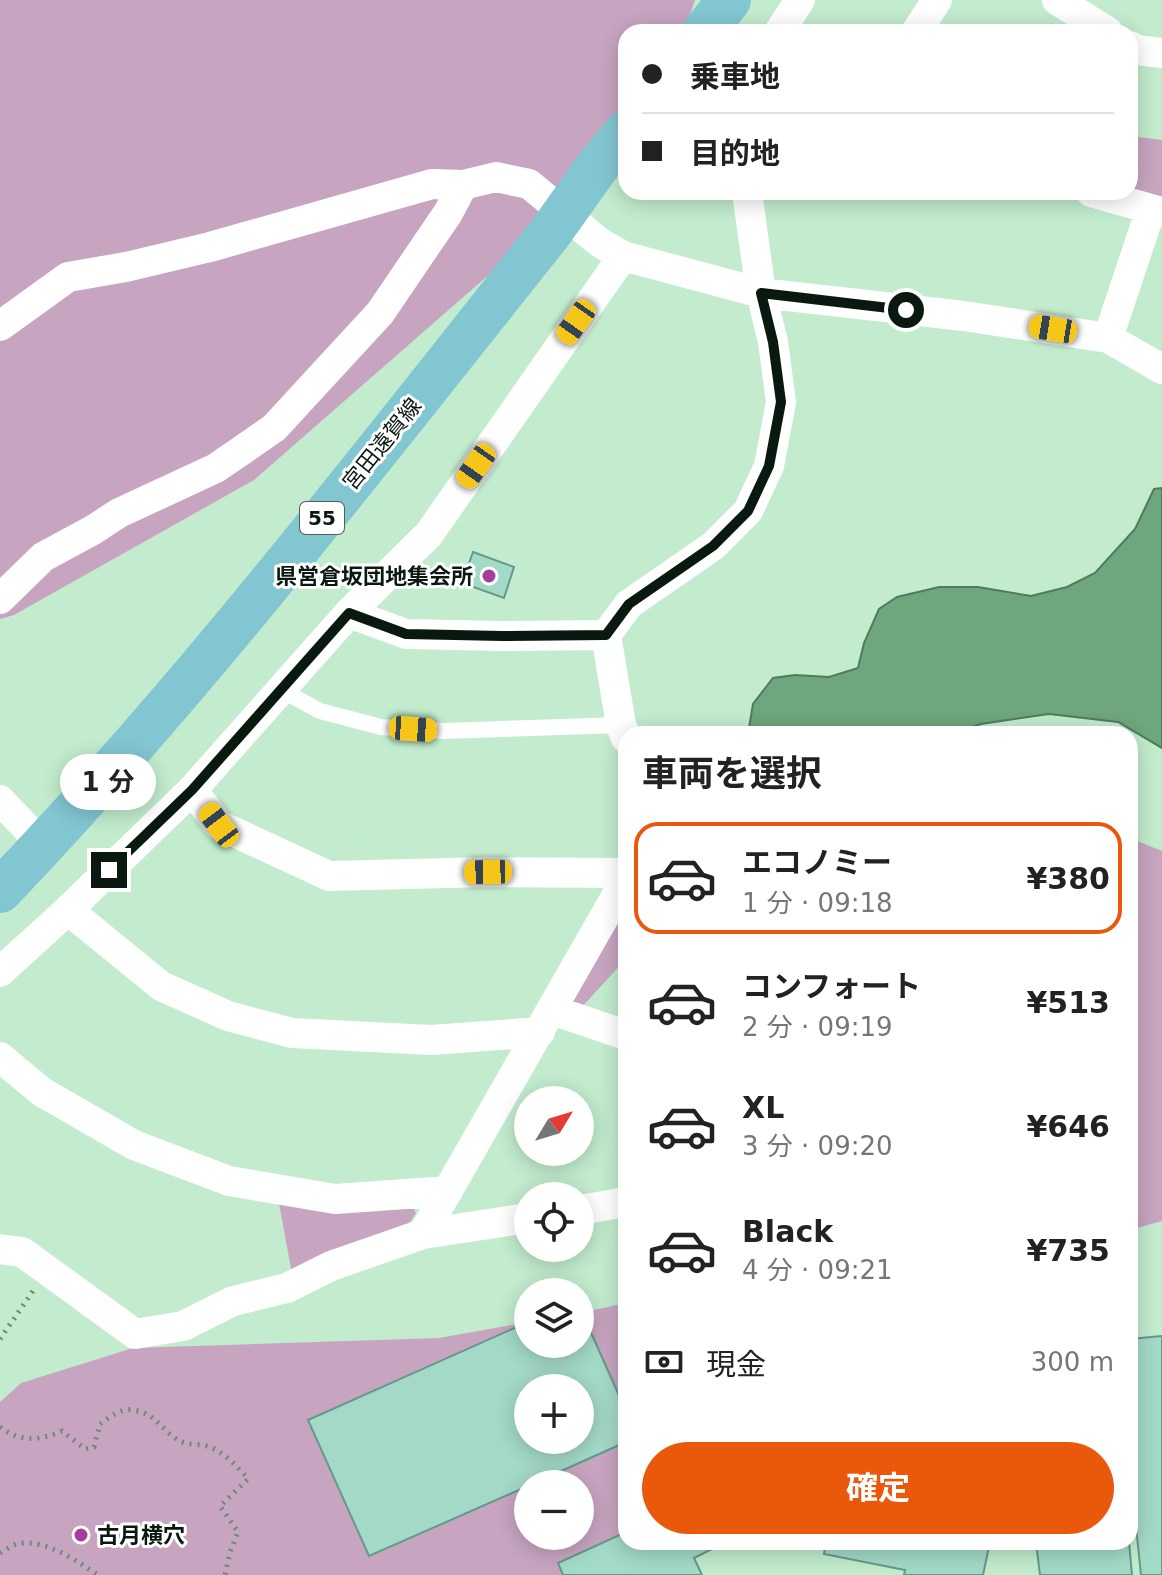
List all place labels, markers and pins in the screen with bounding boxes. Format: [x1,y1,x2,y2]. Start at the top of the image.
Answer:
place label: 県営倉坂団地集会所 [275,564,473,589]
marker: 県営倉坂団地集会所 [480,567,498,585]
place label: 古月横穴 [97,1523,185,1548]
marker: 古月横穴 [72,1526,90,1544]

